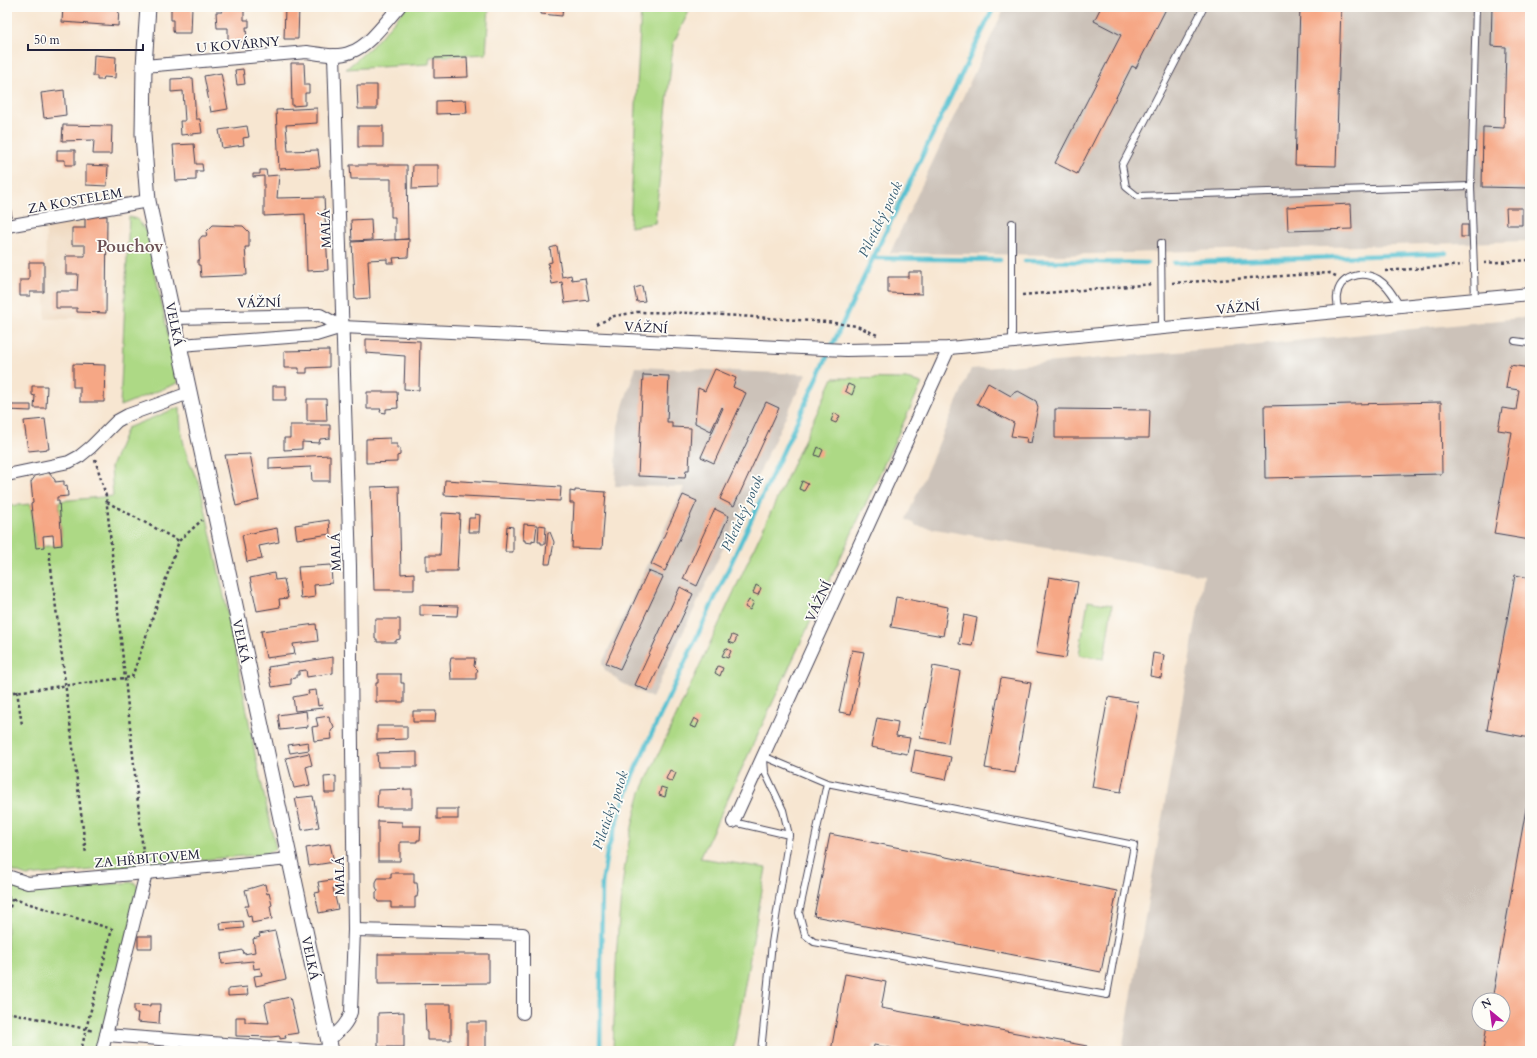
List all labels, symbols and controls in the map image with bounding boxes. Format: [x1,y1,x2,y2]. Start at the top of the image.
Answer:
scale bar [28,26,143,52]
text: 50 m [34,32,61,48]
street label: U KOVÁRNY [196,32,281,58]
water label: Piletický potok [854,178,907,260]
street label: ZA KOSTELEM [27,184,124,218]
street label: MALÁ [316,209,336,249]
district label: Pouchov [97,235,164,258]
street label: VÁŽNÍ [237,294,281,312]
street label: VÁŽNÍ [1216,297,1261,319]
street label: VELKÁ [161,301,188,349]
street label: VÁŽNÍ [624,318,668,338]
water label: Piletický potok [716,472,768,554]
street label: MALÁ [326,532,346,572]
street label: VÁŽNÍ [802,578,836,625]
street label: VELKÁ [228,618,255,666]
water label: Piletický potok [588,768,633,852]
street label: ZA HŘBITOVEM [94,845,201,873]
street label: MALÁ [331,856,349,895]
street label: VELKÁ [297,935,324,983]
north arrow [1471,992,1511,1032]
text: N [1479,995,1495,1013]

